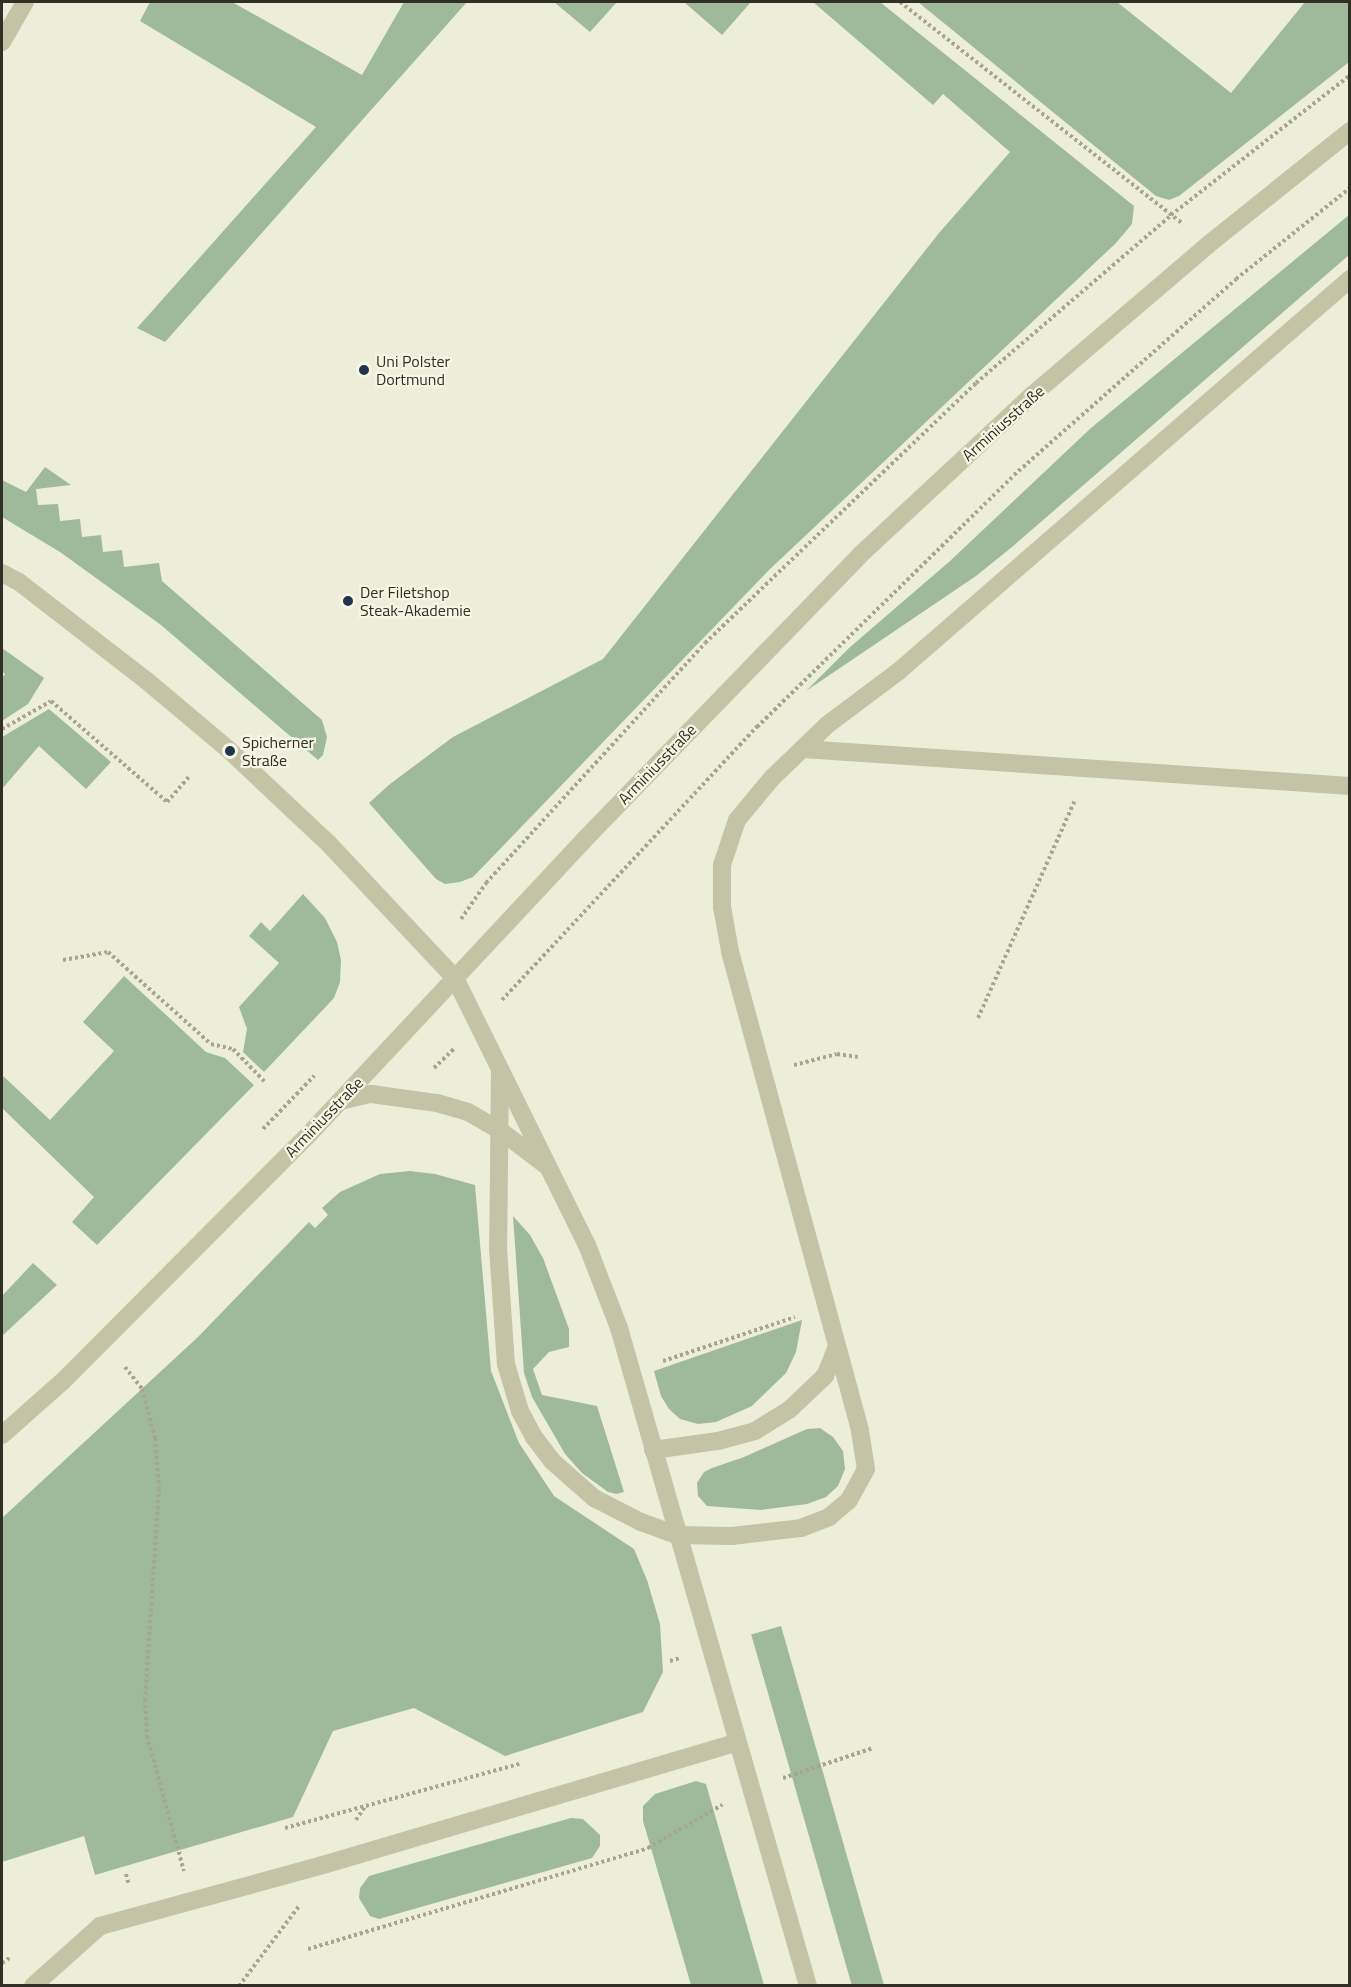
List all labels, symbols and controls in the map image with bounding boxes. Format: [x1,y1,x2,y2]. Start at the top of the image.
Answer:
place label: Uni Polster Dortmund [376,351,450,389]
marker: Uni Polster Dortmund [357,363,371,377]
street label: Arminiusstraße [958,381,1048,465]
place label: Der Filetshop Steak-Akademie [360,582,471,620]
marker: Der Filetshop Steak-Akademie [341,594,355,608]
street label: Arminiusstraße [614,720,700,808]
place label: Spicherner Straße [242,732,314,770]
marker: Spicherner Straße [223,744,237,758]
street label: Arminiusstraße [281,1073,367,1161]

